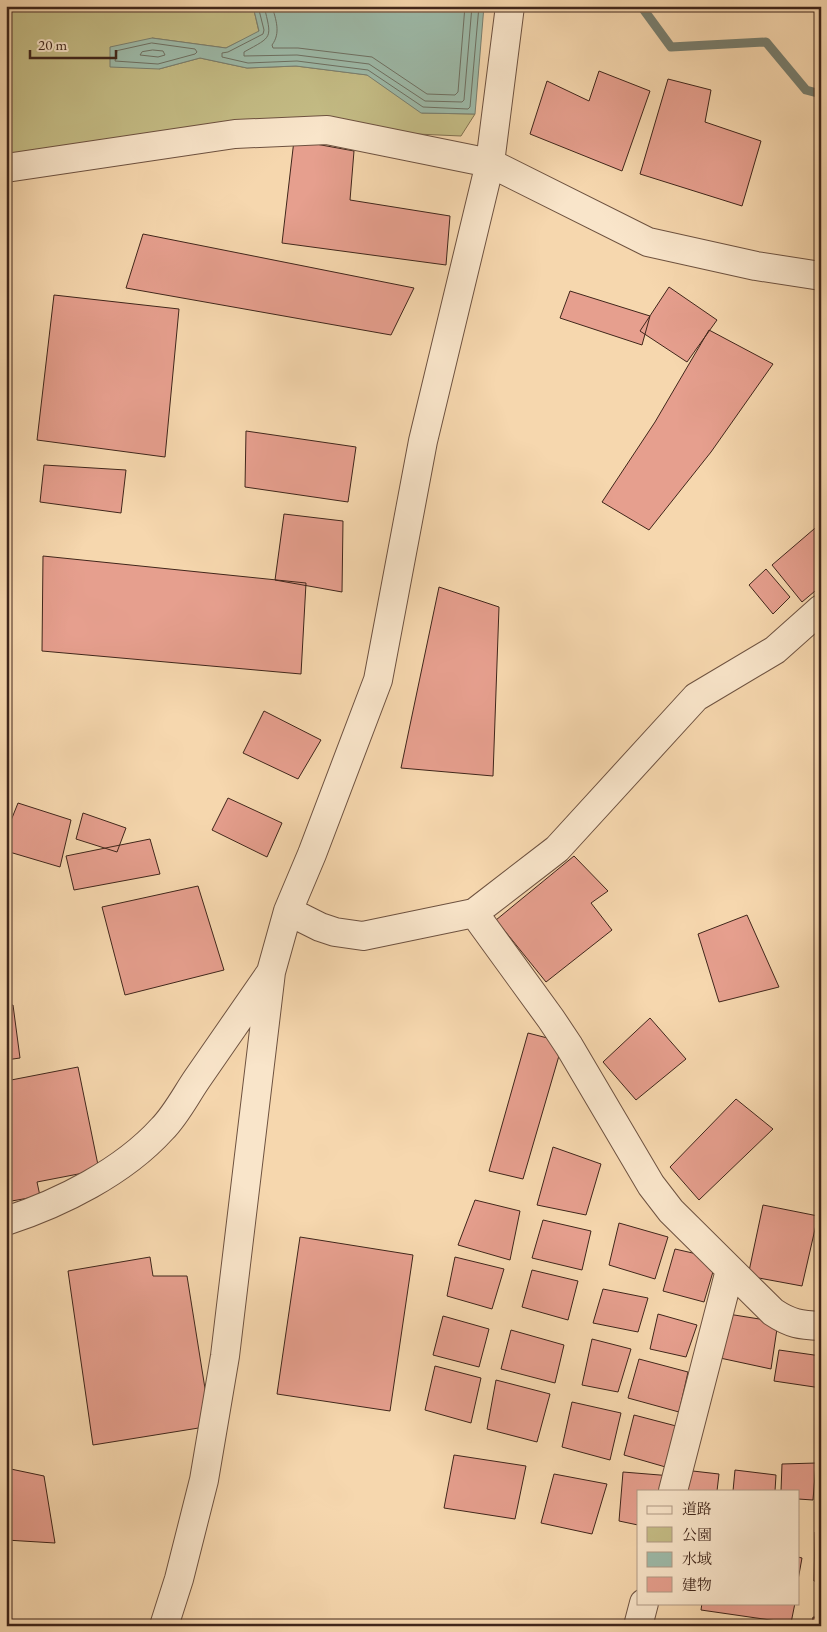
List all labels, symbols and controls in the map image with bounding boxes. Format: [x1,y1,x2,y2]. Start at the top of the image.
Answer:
scale bar [30,28,116,60]
text: 20 m [38,35,67,54]
legend [637,1490,800,1604]
text: 道路 [682,1499,712,1518]
text: 公園 [682,1525,712,1544]
text: 水域 [682,1549,712,1568]
text: 建物 [682,1575,712,1594]

